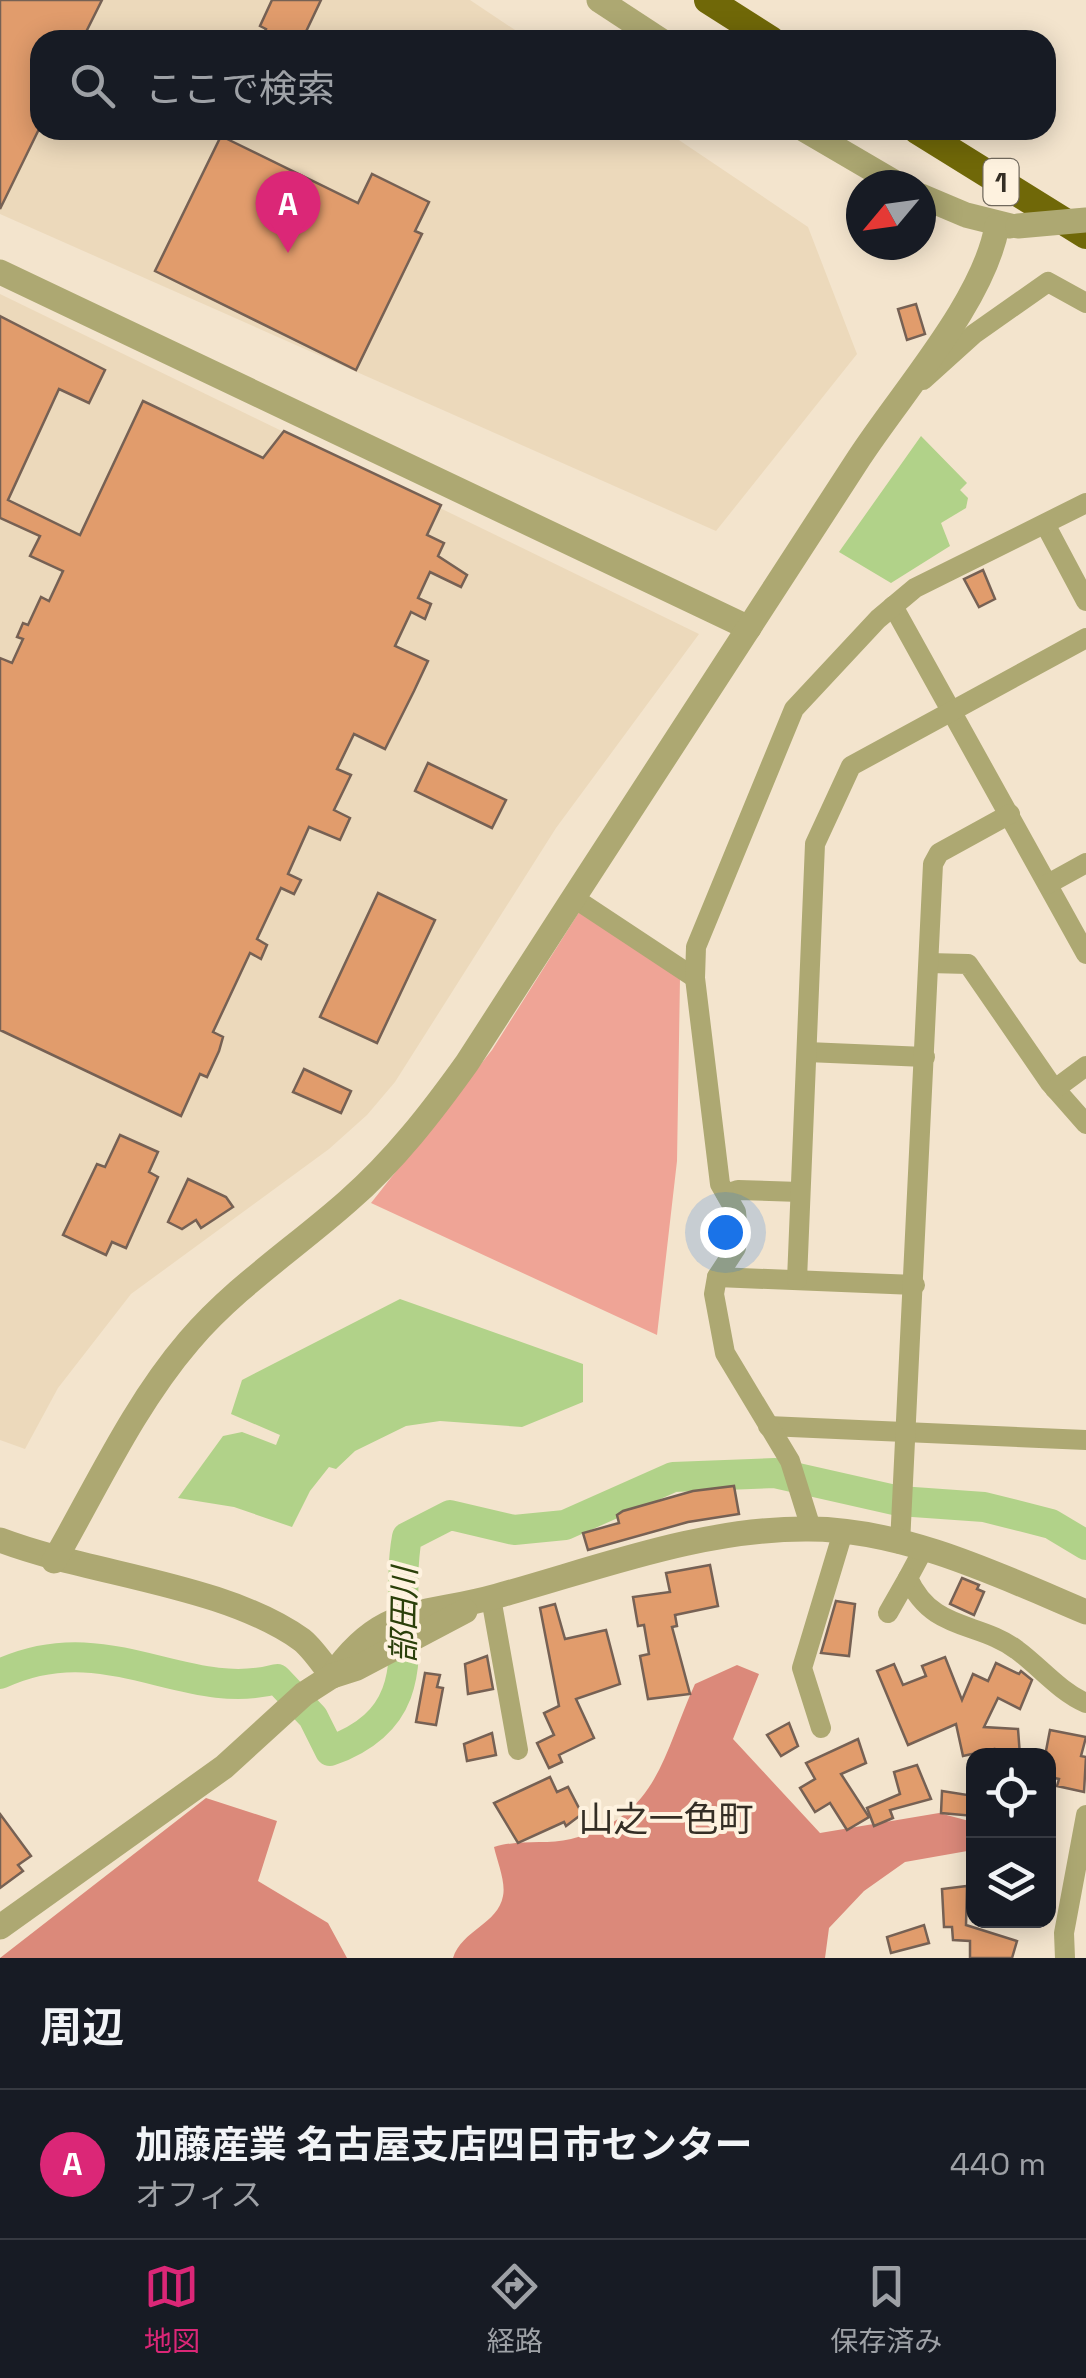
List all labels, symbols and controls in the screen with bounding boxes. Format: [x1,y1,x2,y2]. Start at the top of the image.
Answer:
search box [30,30,1056,140]
icon: search [65,58,120,113]
text: ここで検索 [145,65,335,113]
road number: 1 [984,159,1018,205]
pin: A [256,170,320,253]
north arrow [846,170,936,260]
your location [700,1207,751,1258]
water label: 部田川 [383,1564,425,1663]
map controls [966,1748,1056,1928]
button: locate [966,1748,1056,1838]
district label: 山之一色町 [578,1797,754,1841]
button: layers [966,1838,1056,1928]
text: 周辺 [40,2001,124,2054]
text: 加藤産業 名古屋支店四日市センター [135,2121,753,2169]
text: A [62,2144,83,2184]
text: 440 m [950,2144,1046,2184]
text: オフィス [135,2175,262,2215]
tab: 地図 [144,2259,200,2359]
tab: 経路 [487,2259,543,2359]
tab: 保存済み [830,2259,942,2359]

